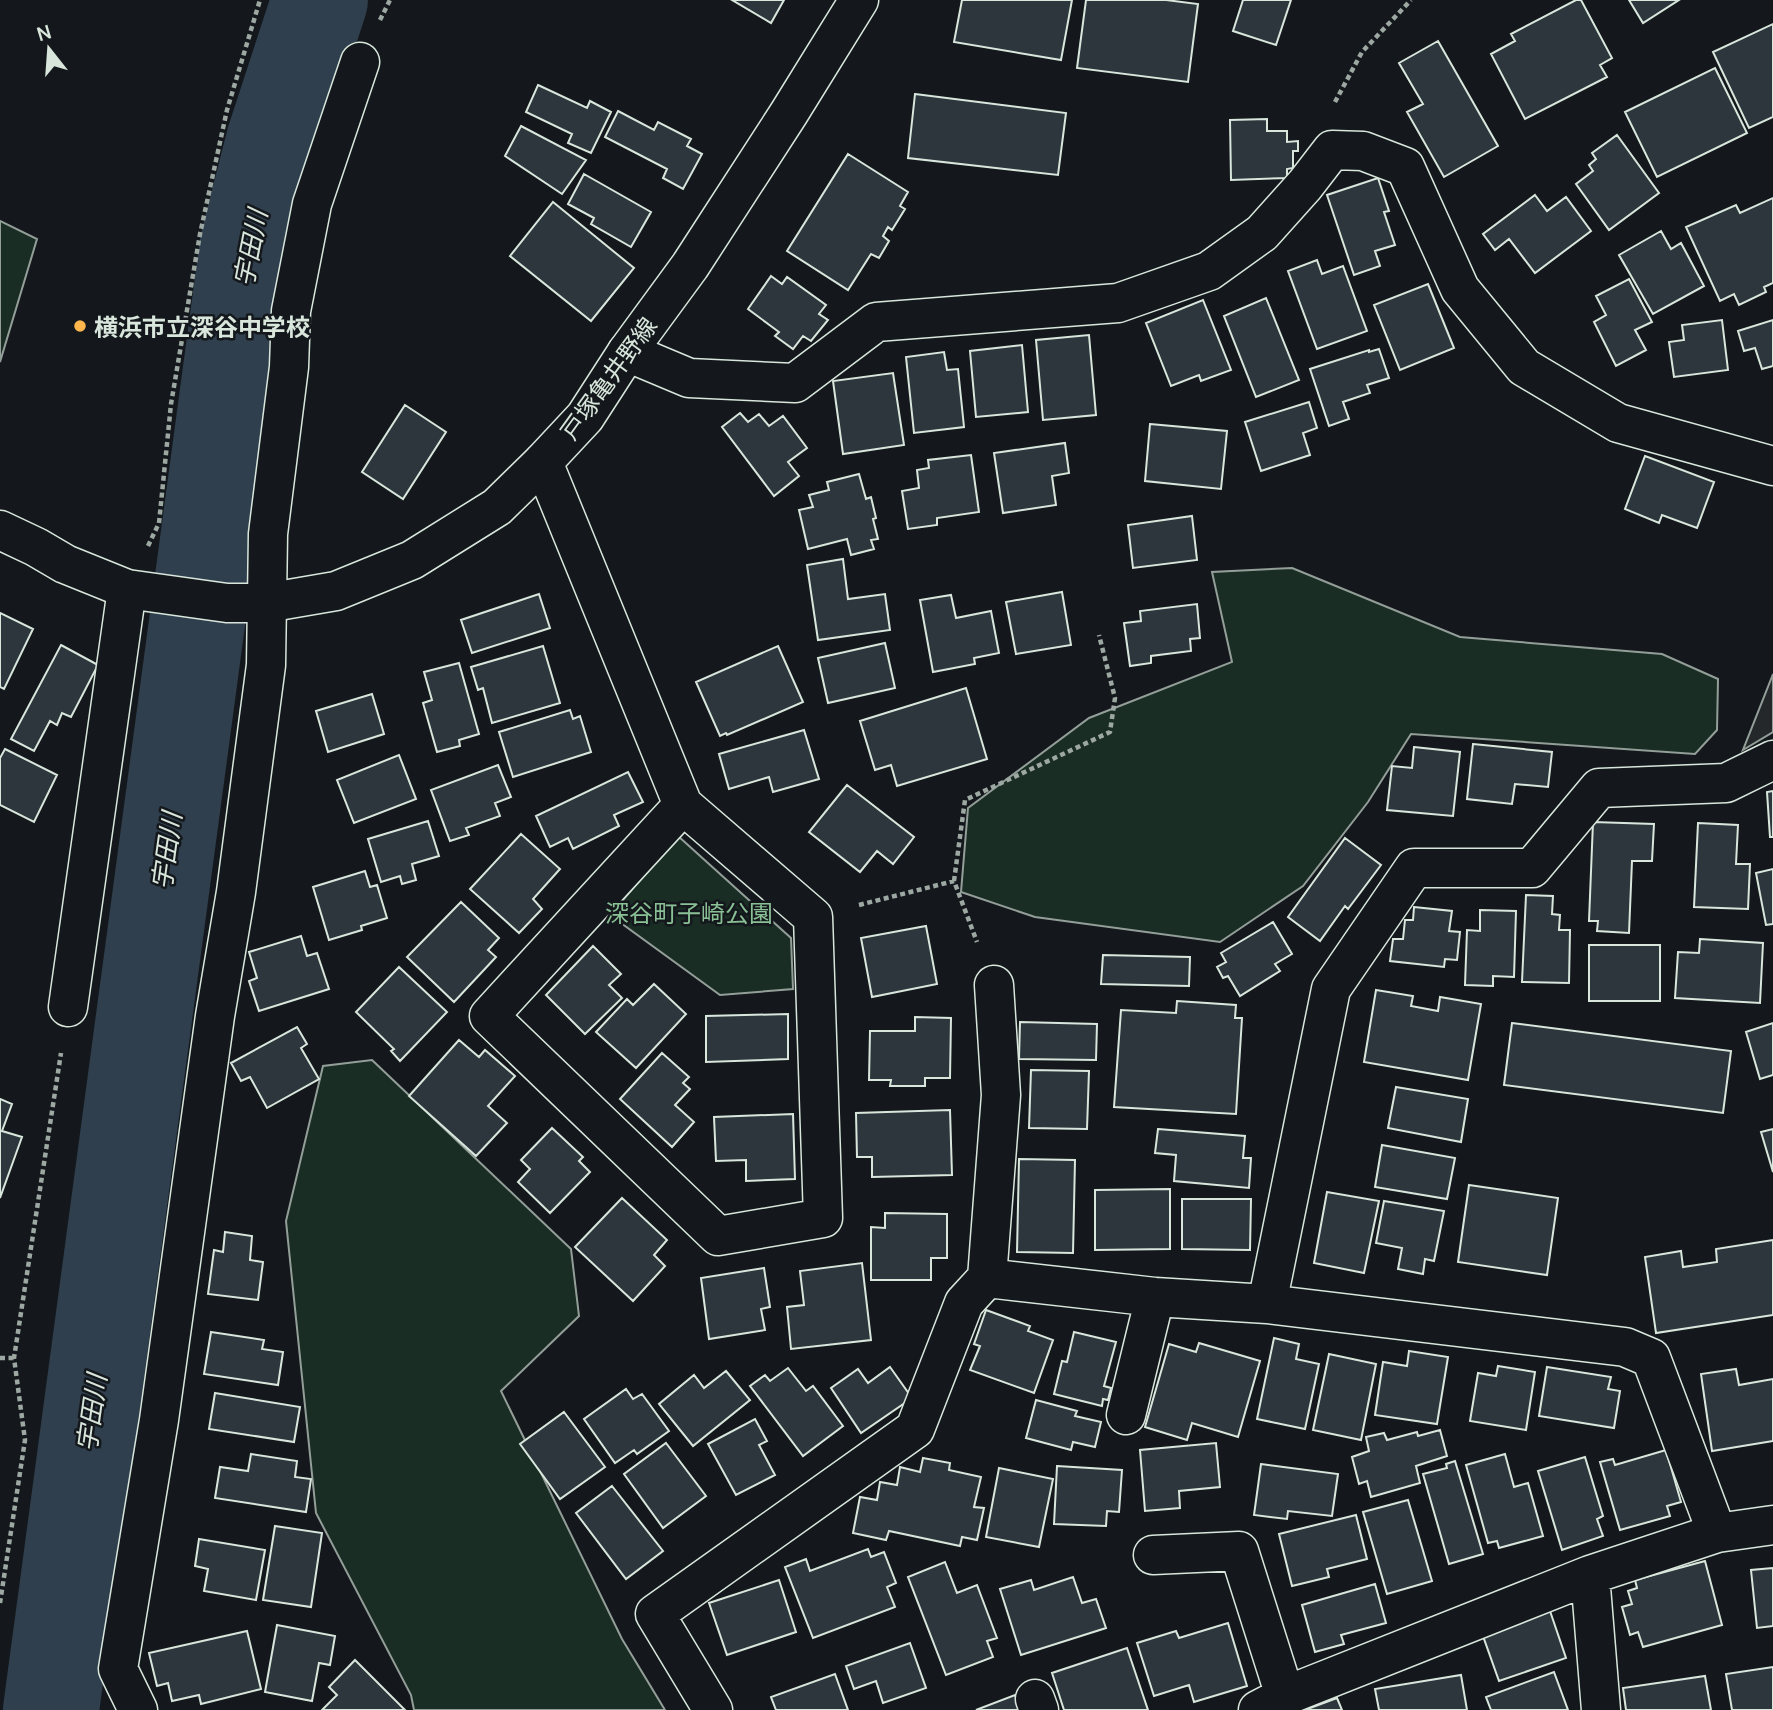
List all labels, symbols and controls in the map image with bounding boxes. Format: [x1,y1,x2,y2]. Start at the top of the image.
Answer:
north arrow [14,14,84,84]
text: N [34,18,54,47]
water label: 宇田川 [225,203,276,290]
place label: 横浜市立深谷中学校 [94,310,310,343]
street label: 戸塚亀井野線 [552,310,664,446]
marker: 横浜市立深谷中学校 [72,318,88,334]
water label: 宇田川 [143,807,190,892]
park label: 深谷町子崎公園 [605,896,773,929]
water label: 宇田川 [68,1369,115,1454]

